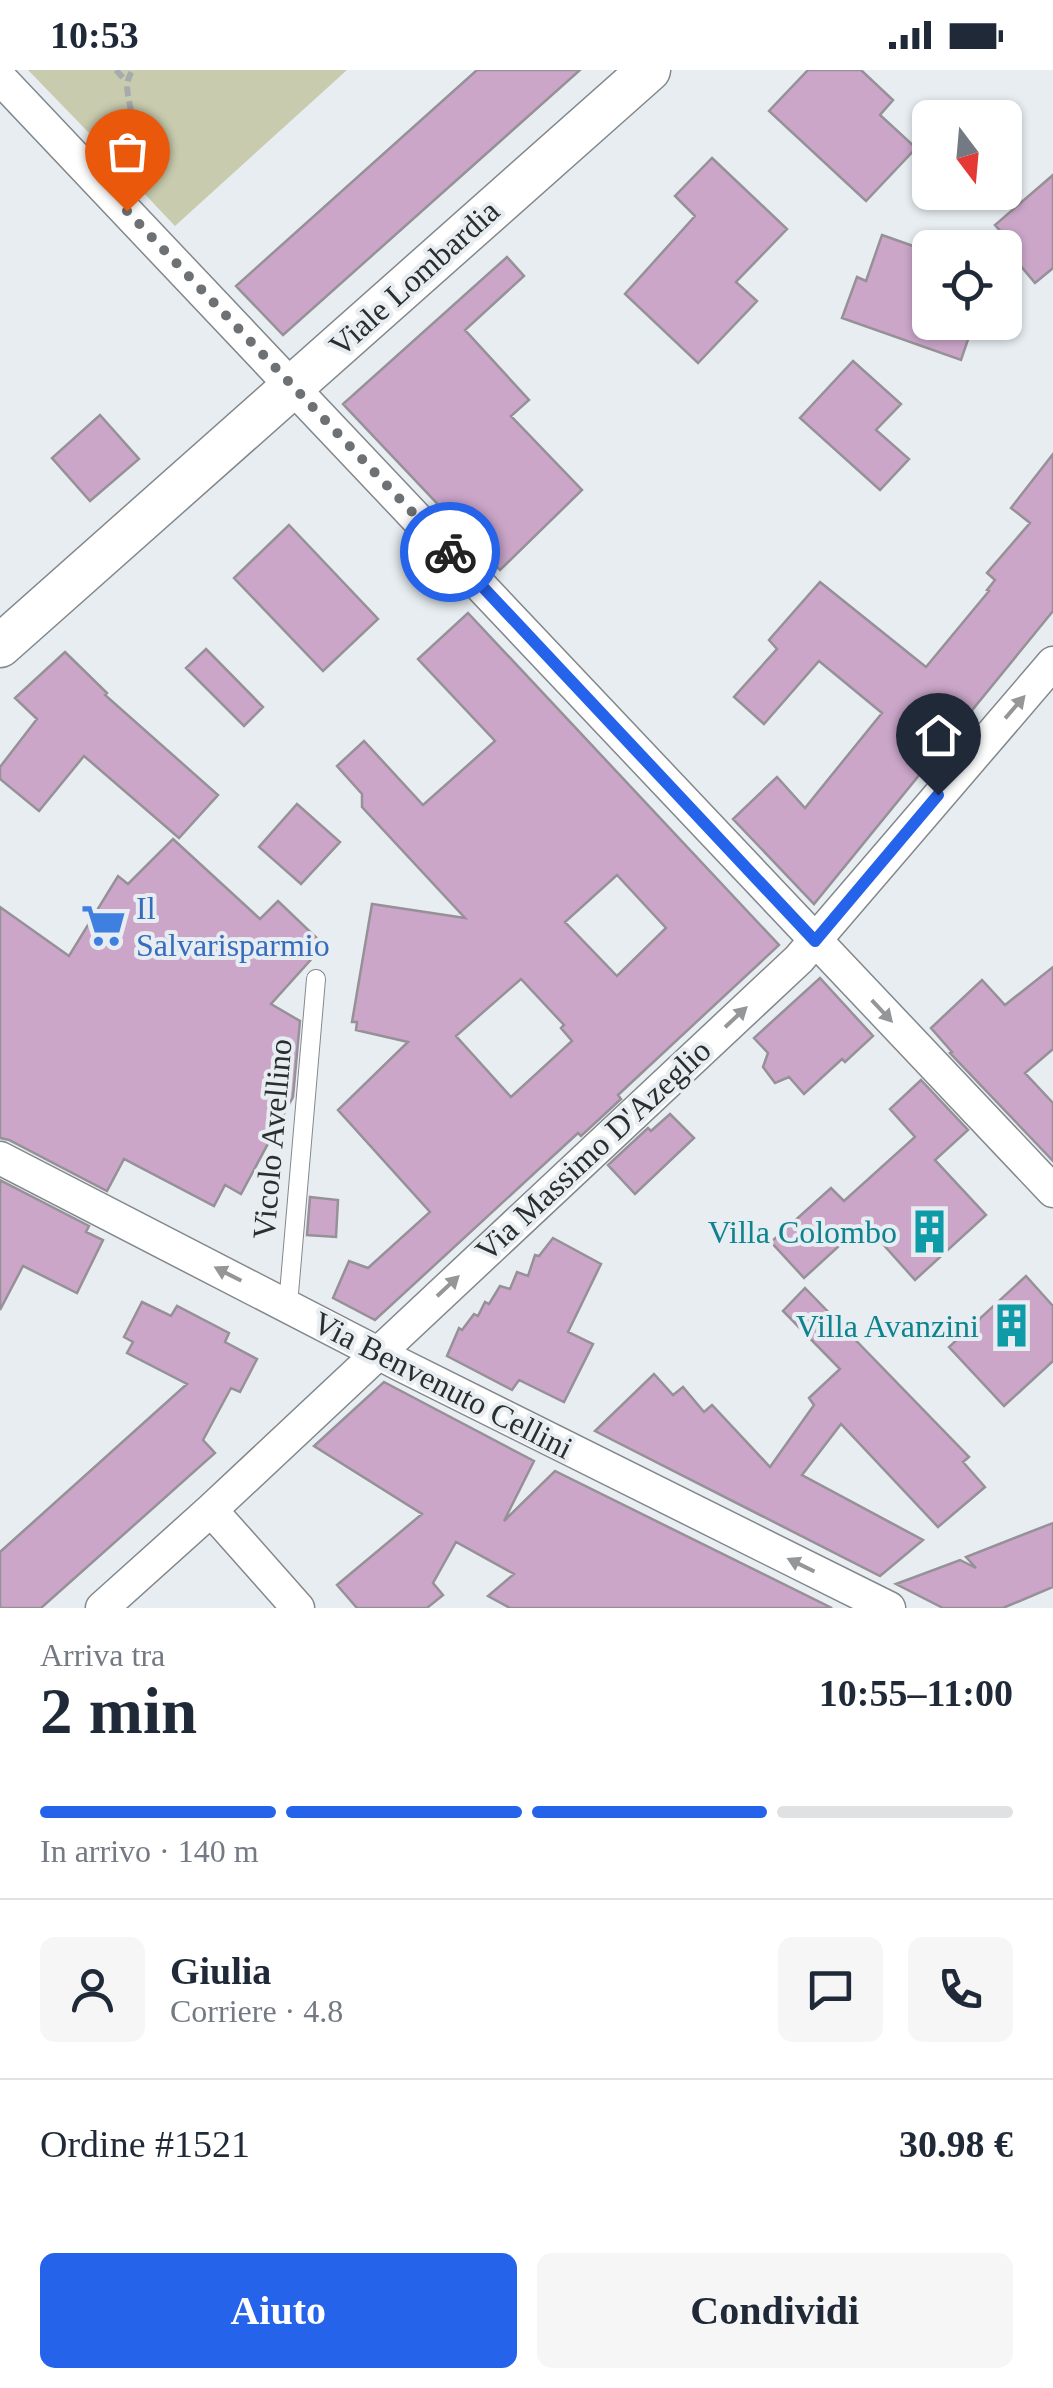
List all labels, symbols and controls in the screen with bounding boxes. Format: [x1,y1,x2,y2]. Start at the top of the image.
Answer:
text: 10:53 [50,14,139,56]
north arrow [912,100,1022,210]
map controls [912,100,1022,340]
pin [85,109,170,212]
icon: bag [100,124,155,179]
street label: Viale Lombardia [322,192,506,364]
button: locate [912,230,1022,340]
courier [400,502,500,602]
icon: bike [423,525,478,580]
pin [896,693,981,796]
one-way arrow [1003,695,1025,720]
icon: home [911,708,966,763]
place label: Il Salvarisparmio [136,890,330,963]
supermarket icon: Il Salvarisparmio [79,902,127,950]
one-way arrow [870,999,893,1023]
one-way arrow [724,1006,748,1029]
street label: Via Massimo D'Azeglio [468,1032,718,1268]
street label: Vicolo Avellino [245,1037,299,1241]
building icon: Villa Colombo [906,1208,954,1256]
place label: Villa Colombo [708,1214,897,1250]
one-way arrow [214,1266,243,1283]
one-way arrow [435,1275,459,1298]
building icon: Villa Avanzini [988,1302,1036,1350]
street label: Via Benvenuto Cellini [307,1304,579,1466]
place label: Villa Avanzini [796,1308,979,1344]
one-way arrow [787,1556,816,1573]
text: Arriva tra [40,1637,165,1673]
text: 10:55–11:00 [819,1672,1013,1714]
text: 2 min [40,1675,197,1747]
text: In arrivo · 140 m [40,1833,259,1869]
button: person [40,1937,145,2042]
button: chat [778,1937,883,2042]
button: phone [908,1937,1013,2042]
text: Giulia [170,1950,271,1992]
text: Corriere · 4.8 [170,1993,343,2029]
text: Ordine #1521 [40,2123,250,2165]
text: 30.98 € [899,2123,1013,2165]
button: Aiuto [40,2253,517,2368]
button: Condividi [537,2253,1013,2368]

